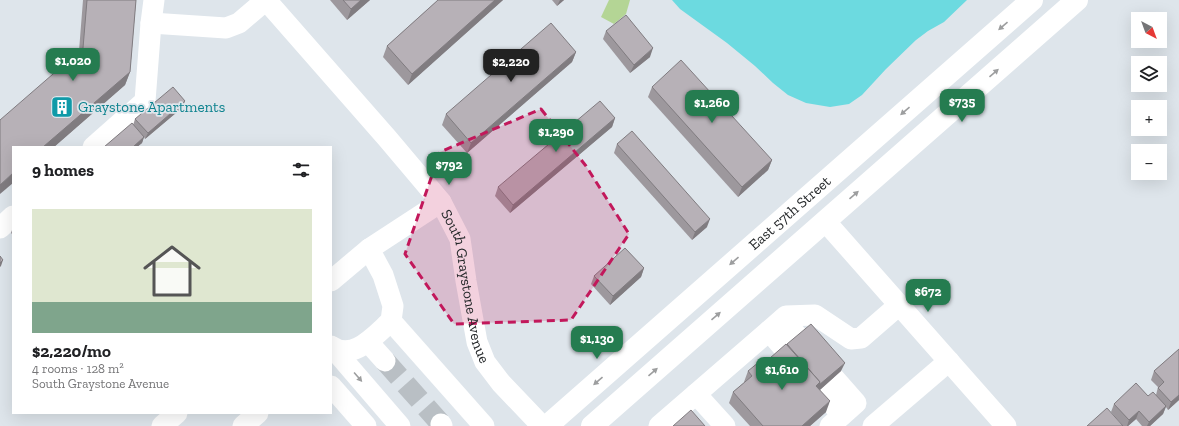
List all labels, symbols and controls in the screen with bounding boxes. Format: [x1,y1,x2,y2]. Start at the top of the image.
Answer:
north arrow [1131,12,1167,48]
map controls [1131,12,1167,180]
one-way arrow [998,21,1008,30]
pin: $1,020 [40,48,106,82]
pin: $2,220 [478,49,544,83]
text: $1,020 [55,53,91,68]
text: $2,220 [492,54,530,69]
button: layers [1131,56,1167,92]
one-way arrow [989,68,999,77]
pin: $735 [938,89,986,123]
pin: $1,260 [679,90,745,124]
building icon: Graystone Apartments [49,94,75,120]
text: $735 [949,94,975,109]
text: $1,260 [694,95,730,110]
place label: Graystone Apartments [78,98,225,116]
button: + [1131,100,1167,136]
one-way arrow [900,107,910,116]
pin: $1,290 [523,119,589,153]
text: $1,290 [538,124,574,139]
button: − [1131,144,1167,180]
pin: $792 [425,152,473,186]
text: $792 [436,157,462,172]
icon: filters [290,159,312,181]
text: 9 homes [32,160,94,180]
street label: East 57th Street [745,172,835,254]
one-way arrow [849,191,859,200]
street label: South Graystone Avenue [437,206,494,366]
icon: home [136,235,208,307]
one-way arrow [728,257,739,266]
pin: $672 [904,279,952,313]
text: $672 [915,284,941,299]
one-way arrow [711,312,722,321]
pin: $1,130 [564,326,630,360]
text: $1,130 [580,331,614,346]
text: $2,220/mo [32,341,111,361]
pin: $1,610 [749,357,815,391]
text: 4 rooms · 128 m² [32,361,124,376]
text: $1,610 [765,362,799,377]
one-way arrow [647,368,658,377]
one-way arrow [353,371,362,382]
text: South Graystone Avenue [32,376,169,391]
one-way arrow [593,377,604,386]

